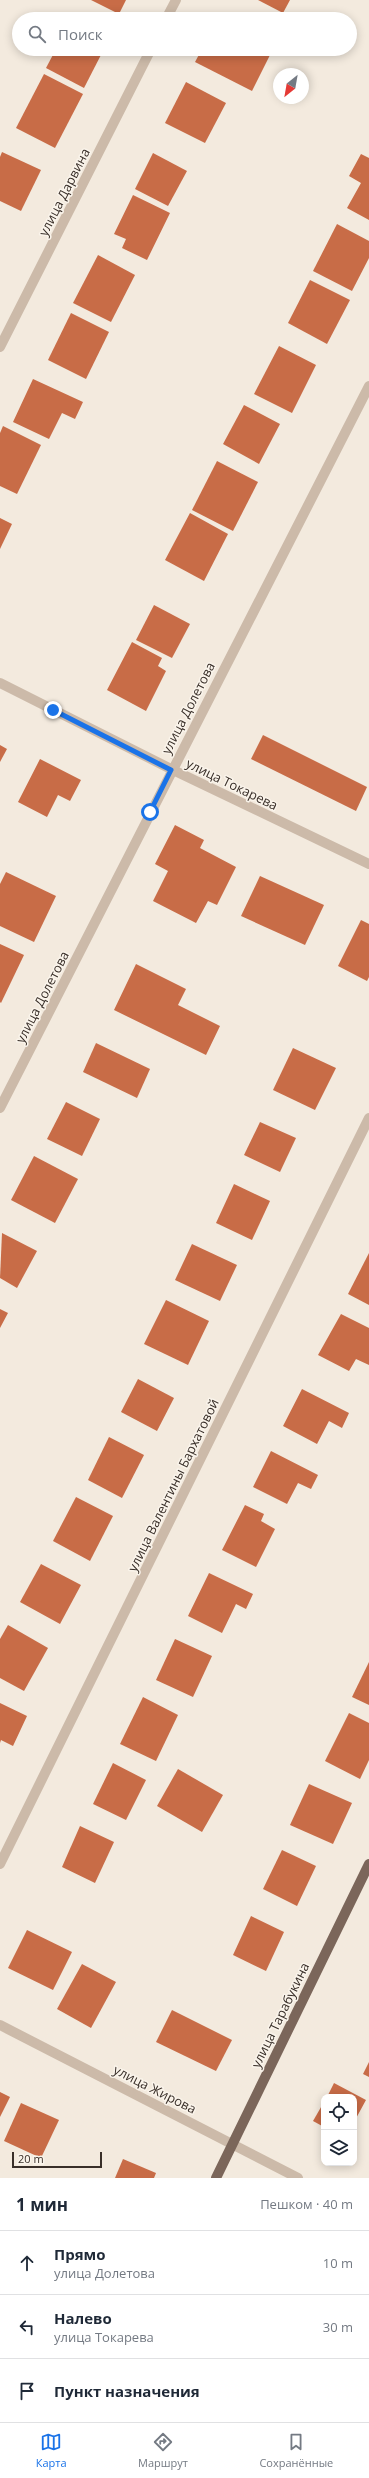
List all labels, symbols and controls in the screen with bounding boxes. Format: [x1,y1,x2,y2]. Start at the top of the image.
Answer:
search box [12,12,357,56]
icon: search [26,23,48,45]
text: Поиск [58,24,102,44]
north arrow [273,68,309,104]
street label: улица Дарвина [34,145,94,239]
street label: улица Долетова [157,659,219,757]
route end [44,701,62,719]
street label: улица Токарева [183,754,281,814]
route start [141,803,159,821]
street label: улица Долетова [11,948,73,1046]
street label: улица Валентины Бархатовой [123,1396,223,1574]
street label: улица Тарабукина [247,1959,313,2071]
street label: улица Жирова [111,2060,199,2118]
map controls [321,2094,357,2166]
button: locate [321,2094,357,2130]
button: layers [321,2130,357,2166]
scale bar [12,2150,102,2169]
text: 20 m [18,2151,44,2166]
text: 1 мин [16,2193,68,2216]
text: Пешком · 40 m [260,2195,353,2213]
text: Прямо [54,2244,106,2264]
icon: ahead [16,2252,38,2274]
text: 10 m [323,2254,353,2272]
text: улица Долетова [54,2264,155,2282]
text: Налево [54,2308,112,2328]
icon: left [16,2316,38,2338]
text: 30 m [323,2318,353,2336]
text: улица Токарева [54,2328,154,2346]
icon: arrive [16,2380,38,2402]
text: Пункт назначения [54,2381,200,2401]
tab: Карта [36,2431,67,2470]
tab: Маршрут [138,2431,188,2470]
tab: Сохранённые [259,2431,333,2470]

